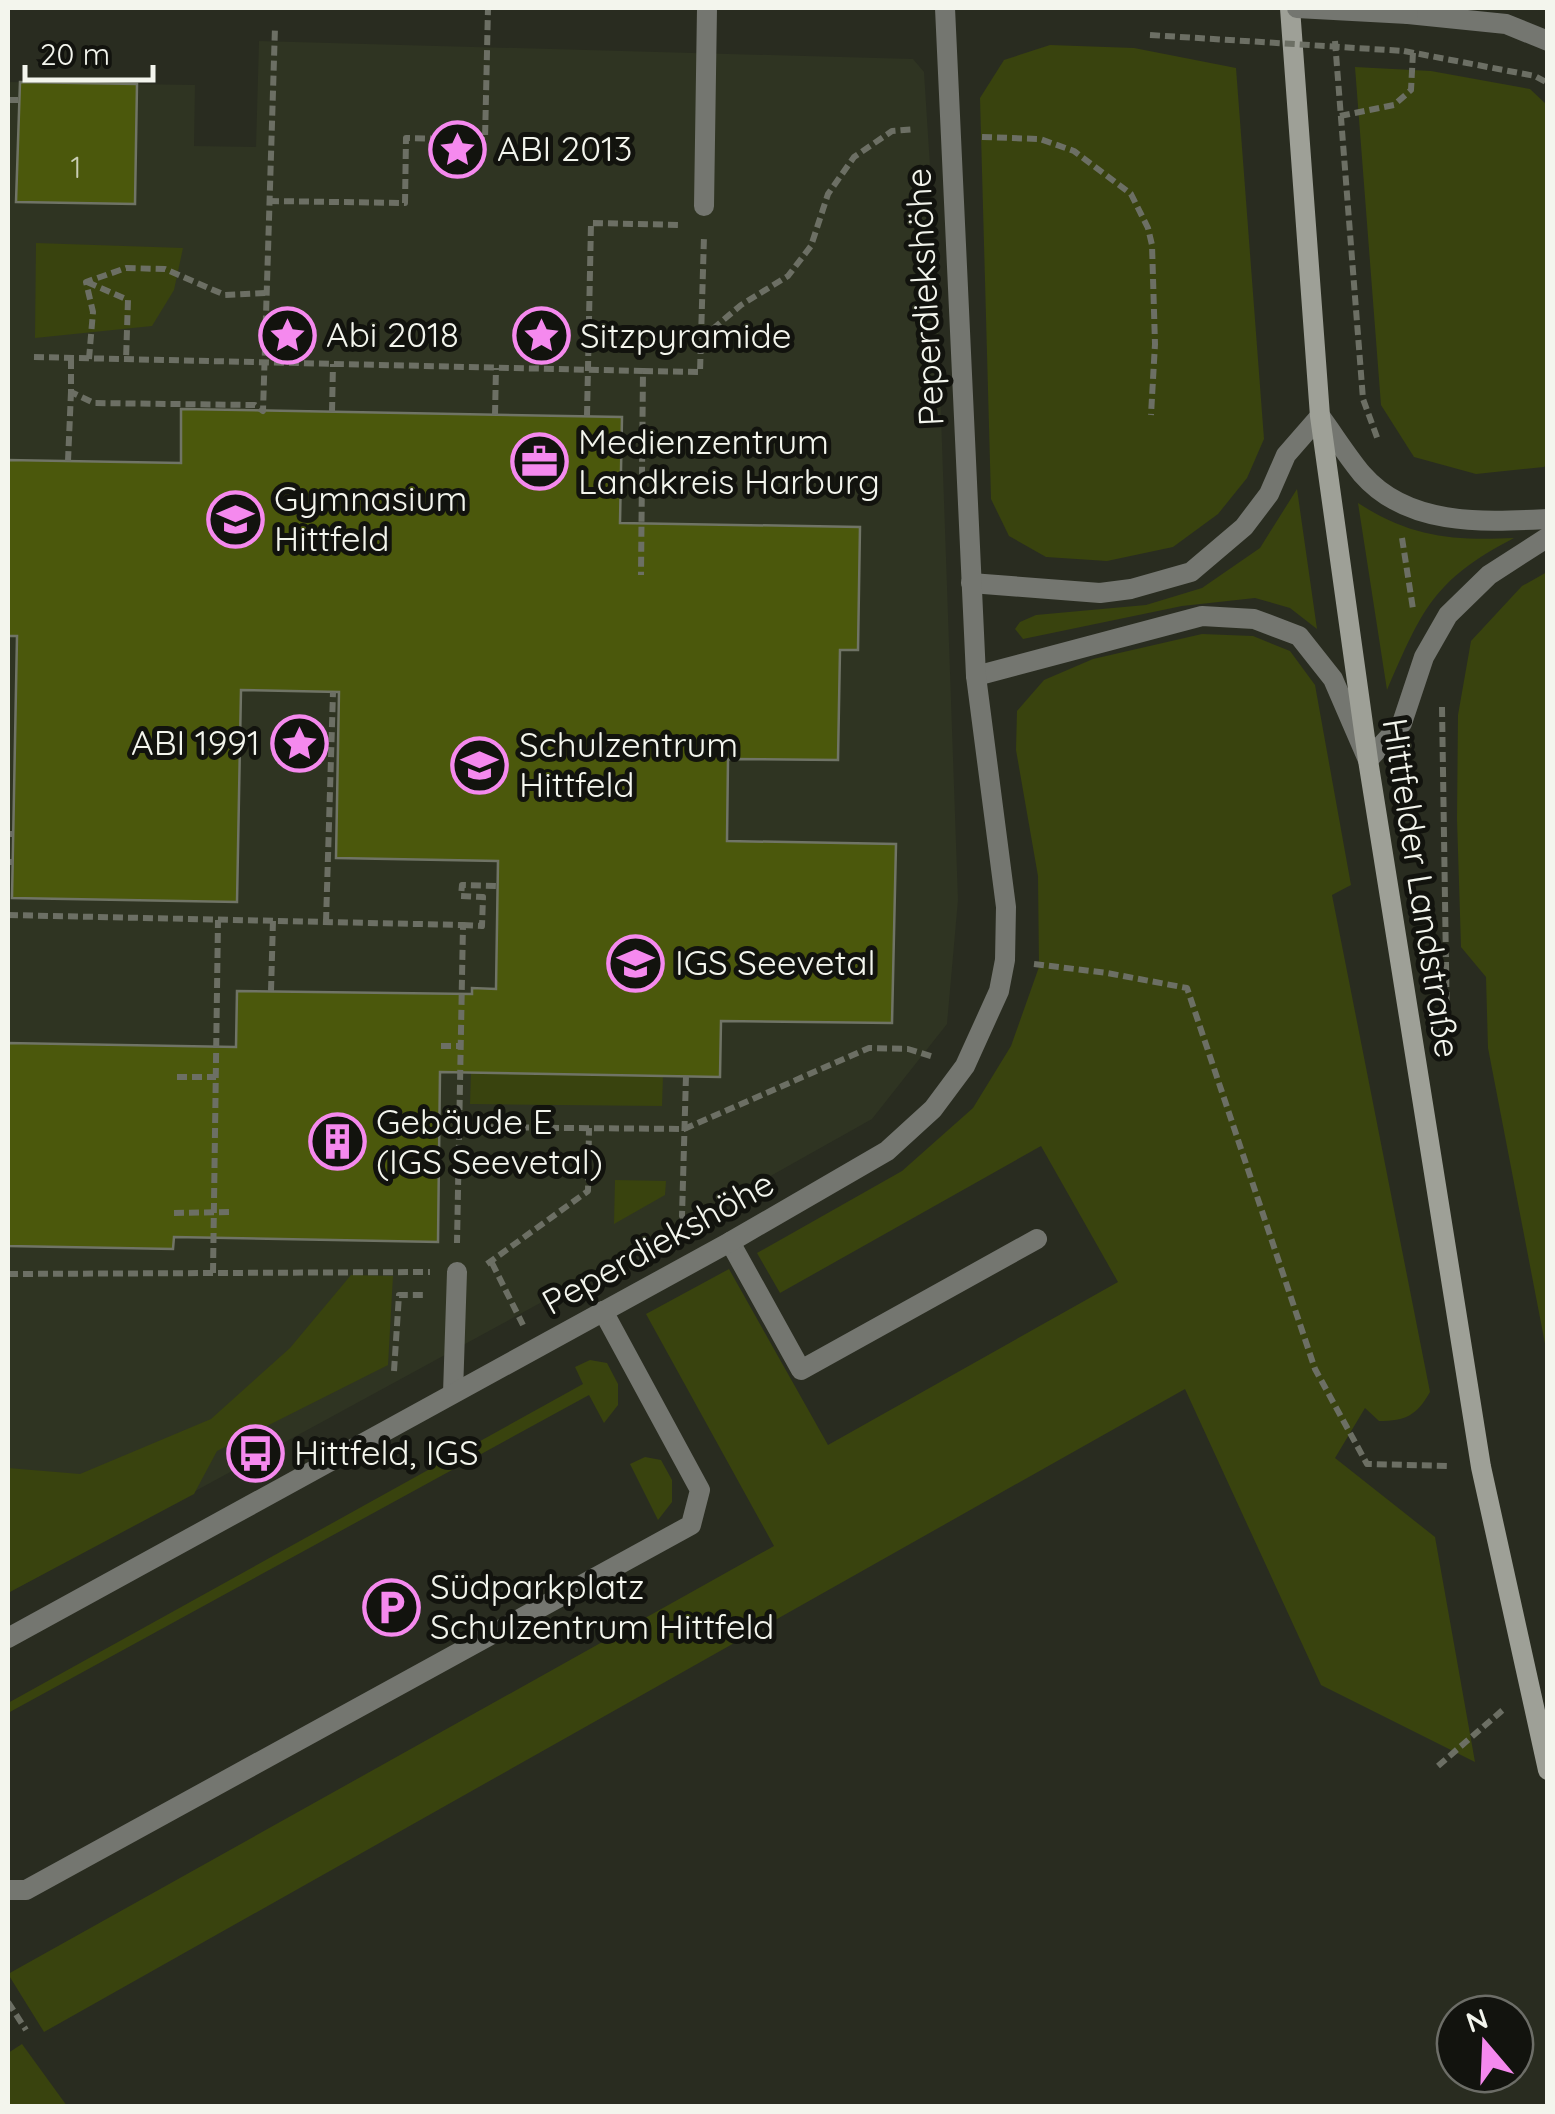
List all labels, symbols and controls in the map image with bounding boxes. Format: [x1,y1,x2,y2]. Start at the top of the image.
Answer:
scale bar [25,20,152,82]
text: 20 m [40,35,110,73]
place icon: ABI 2013 [428,119,488,179]
place label: ABI 2013 [497,126,632,170]
house number: 1 [70,148,82,186]
street label: Peperdiekshöhe [895,167,953,427]
place icon: Abi 2018 [257,305,317,365]
place icon: Sitzpyramide [511,306,571,366]
place label: Abi 2018 [326,312,459,356]
place label: Sitzpyramide [580,313,792,357]
place label: Medienzentrum Landkreis Harburg [578,419,880,503]
office icon: Medienzentrum Landkreis Harburg [509,432,569,492]
place label: Gymnasium Hittfeld [274,476,467,560]
school or university icon: Gymnasium Hittfeld [205,489,265,549]
place icon: ABI 1991 [269,713,329,773]
street label: Hittfelder Landstraße [1373,715,1471,1061]
place label: ABI 1991 [131,720,260,764]
place label: Schulzentrum Hittfeld [519,722,738,806]
school or university icon: Schulzentrum Hittfeld [450,735,510,795]
school or university icon: IGS Seevetal [606,933,666,993]
place label: IGS Seevetal [675,940,876,984]
place label: Gebäude E (IGS Seevetal) [376,1099,603,1183]
building icon: Gebäude E (IGS Seevetal) [307,1112,367,1172]
street label: Peperdiekshöhe [534,1160,781,1324]
bus stop icon: Hittfeld, IGS [225,1423,285,1483]
place label: Hittfeld, IGS [294,1430,479,1474]
place label: Südparkplatz Schulzentrum Hittfeld [430,1564,774,1648]
parking icon: Südparkplatz Schulzentrum Hittfeld [361,1577,421,1637]
north arrow [1435,1994,1535,2094]
text: N [1461,2000,1492,2040]

